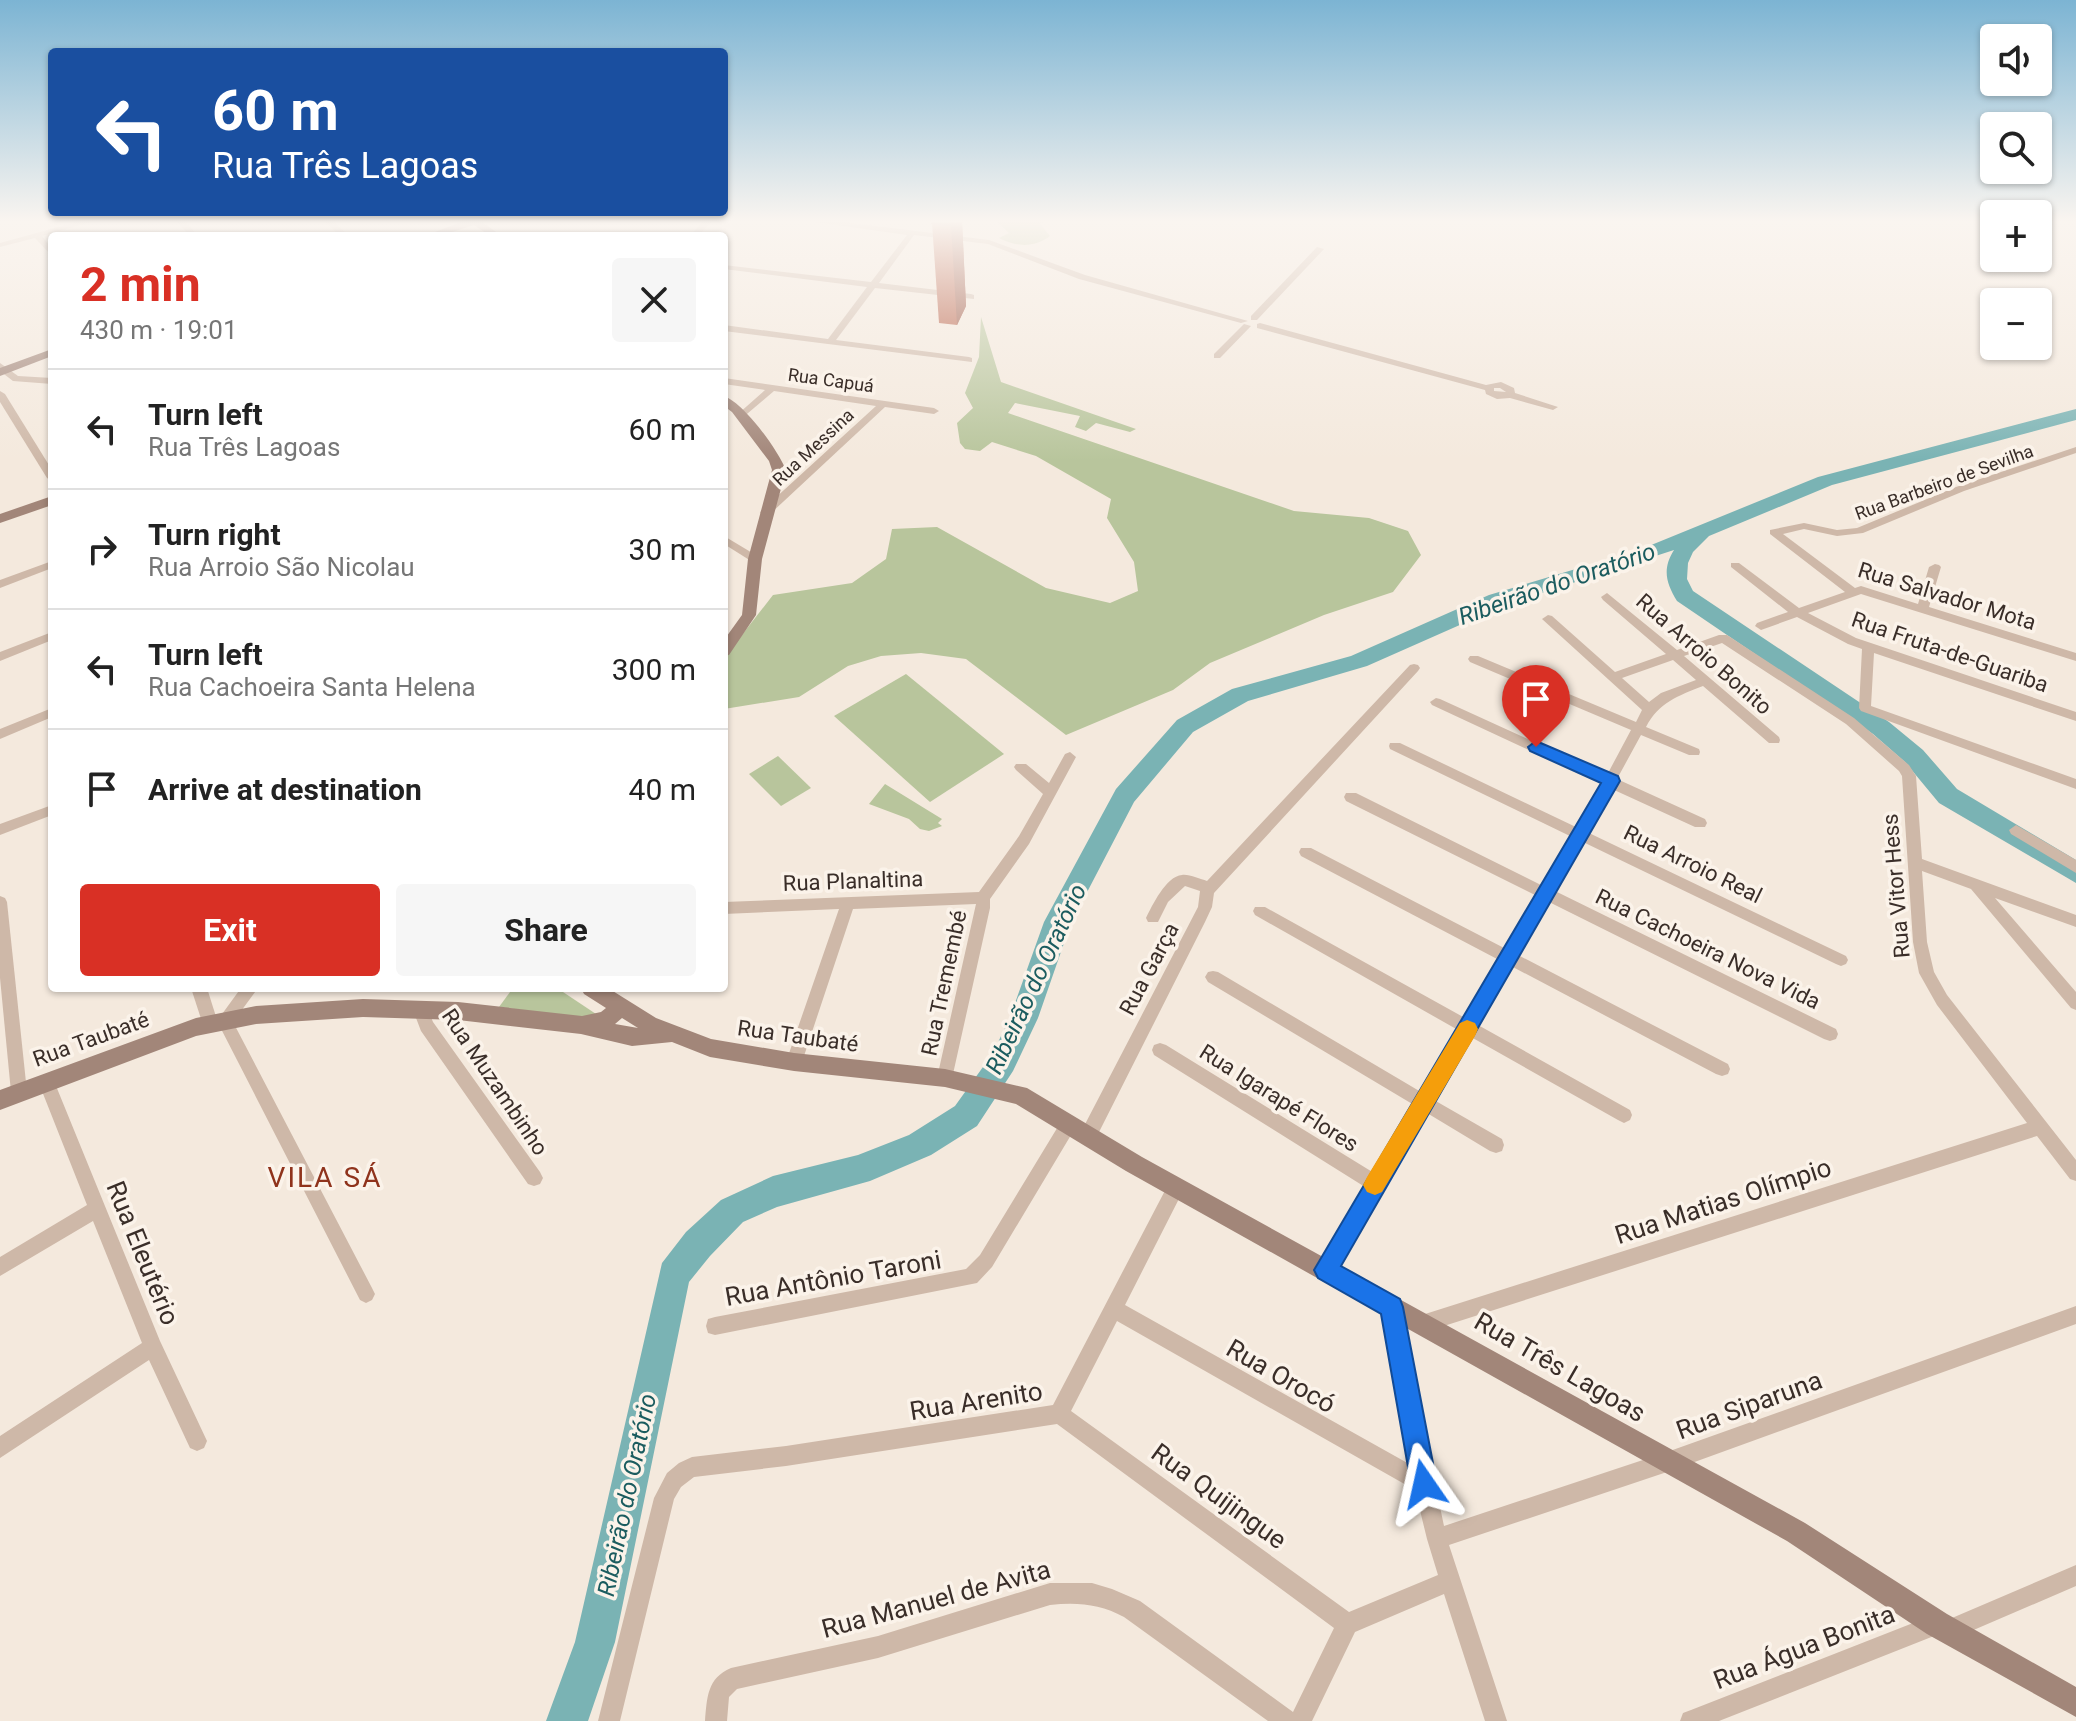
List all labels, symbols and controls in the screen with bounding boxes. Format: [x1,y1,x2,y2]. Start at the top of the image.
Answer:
map controls [1980,24,2052,360]
button: sound [1980,24,2052,96]
text: 60 m [212,78,339,144]
icon: left [80,80,184,184]
button: search [1980,112,2052,184]
text: Rua Três Lagoas [212,145,478,187]
button: + [1980,200,2052,272]
text: 2 min [80,256,201,313]
button: close [612,258,696,342]
button: − [1980,288,2052,360]
text: 430 m · 19:01 [80,315,238,345]
street label: Rua Capuá [787,364,875,396]
text: Turn left [148,397,263,432]
street label: Rua Messina [768,404,858,490]
icon: left [80,407,124,451]
text: 60 m [629,412,696,447]
text: Rua Três Lagoas [148,432,340,462]
street label: Rua Barbeiro de Sevilha [1852,440,2036,524]
text: Turn right [148,517,281,552]
icon: right [80,527,124,571]
text: 30 m [629,532,696,567]
water label: Ribeirão do Oratório [1455,537,1659,631]
text: Rua Arroio São Nicolau [148,552,415,582]
street label: Rua Salvador Mota [1855,557,2039,635]
street label: Rua Arroio Bonito [1631,588,1777,720]
street label: Rua Fruta-de-Guariba [1848,607,2052,697]
text: Turn left [148,637,263,672]
icon: left [80,647,124,691]
text: 300 m [612,652,696,687]
pin [1502,665,1570,747]
text: Rua Cachoeira Santa Helena [148,672,476,702]
icon: arrive [1514,677,1558,721]
icon: arrive [80,767,124,811]
text: Arrive at destination [148,772,422,807]
text: 40 m [629,772,696,807]
street label: Rua Vitor Hess [1877,813,1915,959]
street label: Rua Arroio Real [1620,820,1766,908]
street label: Rua Planaltina [782,866,924,896]
water label: Ribeirão do Oratório [980,880,1092,1078]
button: Exit [80,884,380,976]
button: Share [396,884,696,976]
street label: Rua Cachoeira Nova Vida [1592,884,1824,1014]
street label: Rua Tremembé [916,908,972,1058]
street label: Rua Garça [1114,919,1184,1019]
street label: Rua Muzambinho [437,1004,553,1160]
street label: Rua Taubaté [29,1006,153,1072]
street label: Rua Taubaté [736,1015,860,1057]
street label: Rua Igarapé Flores [1195,1039,1363,1157]
street label: Rua Matias Olímpio [1611,1152,1835,1250]
district label: VILA SÁ [268,1161,382,1194]
street label: Rua Eleutério [101,1177,185,1329]
street label: Rua Antônio Taroni [723,1244,943,1312]
street label: Rua Três Lagoas [1469,1306,1651,1428]
street label: Rua Orocó [1221,1333,1341,1419]
street label: Rua Siparuna [1672,1365,1826,1445]
street label: Rua Arenito [907,1376,1045,1426]
water label: Ribeirão do Oratório [592,1391,662,1599]
street label: Rua Quijingue [1146,1437,1292,1555]
position arrow [1382,1442,1466,1526]
street label: Rua Manuel de Avita [818,1554,1054,1644]
street label: Rua Água Bonita [1709,1599,1899,1695]

